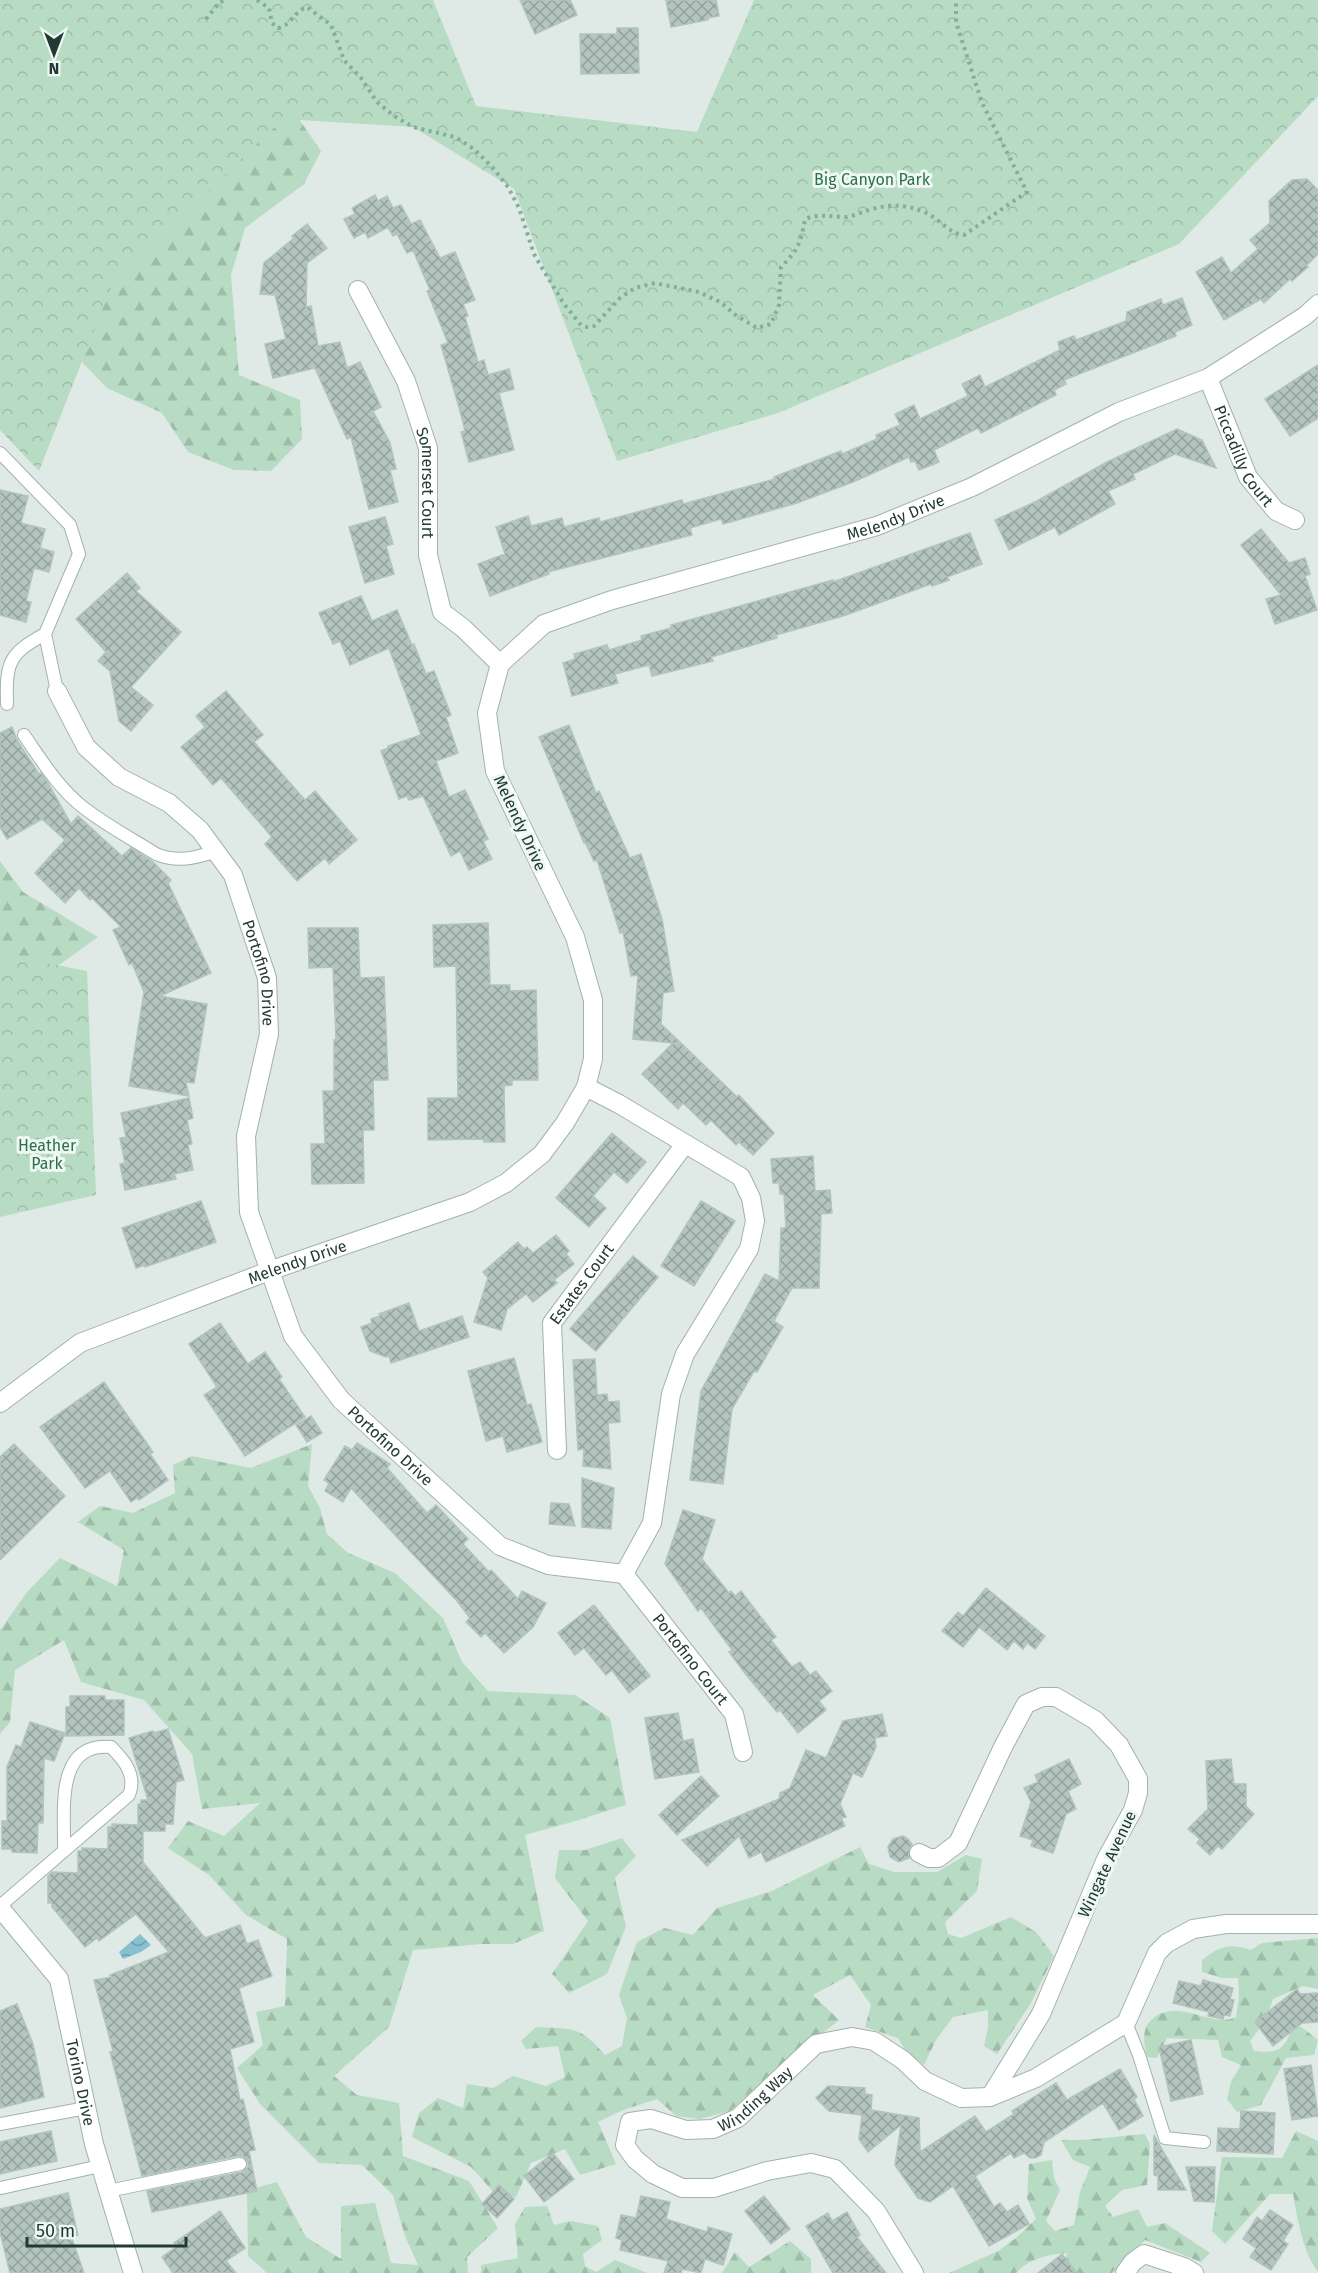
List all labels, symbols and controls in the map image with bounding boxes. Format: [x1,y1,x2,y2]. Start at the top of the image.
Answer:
north arrow [24,24,84,84]
text: N [49,59,59,78]
park label: Big Canyon Park [814,170,931,189]
street label: Piccadilly Court [1210,402,1278,510]
street label: Somerset Court [412,425,438,539]
street label: Melendy Drive [844,490,947,544]
street label: Melendy Drive [490,772,550,874]
street label: Portofino Drive [239,917,278,1026]
park label: Heather Park [18,1136,77,1173]
street label: Melendy Drive [245,1236,349,1288]
street label: Estates Court [545,1240,617,1328]
street label: Portofino Drive [344,1402,437,1489]
street label: Portofino Court [649,1610,733,1709]
street label: Wingate Avenue [1074,1808,1140,1920]
street label: Torino Drive [63,2037,99,2127]
street label: Winding Way [715,2062,796,2135]
scale bar [27,2210,186,2248]
text: 50 m [36,2220,75,2242]

